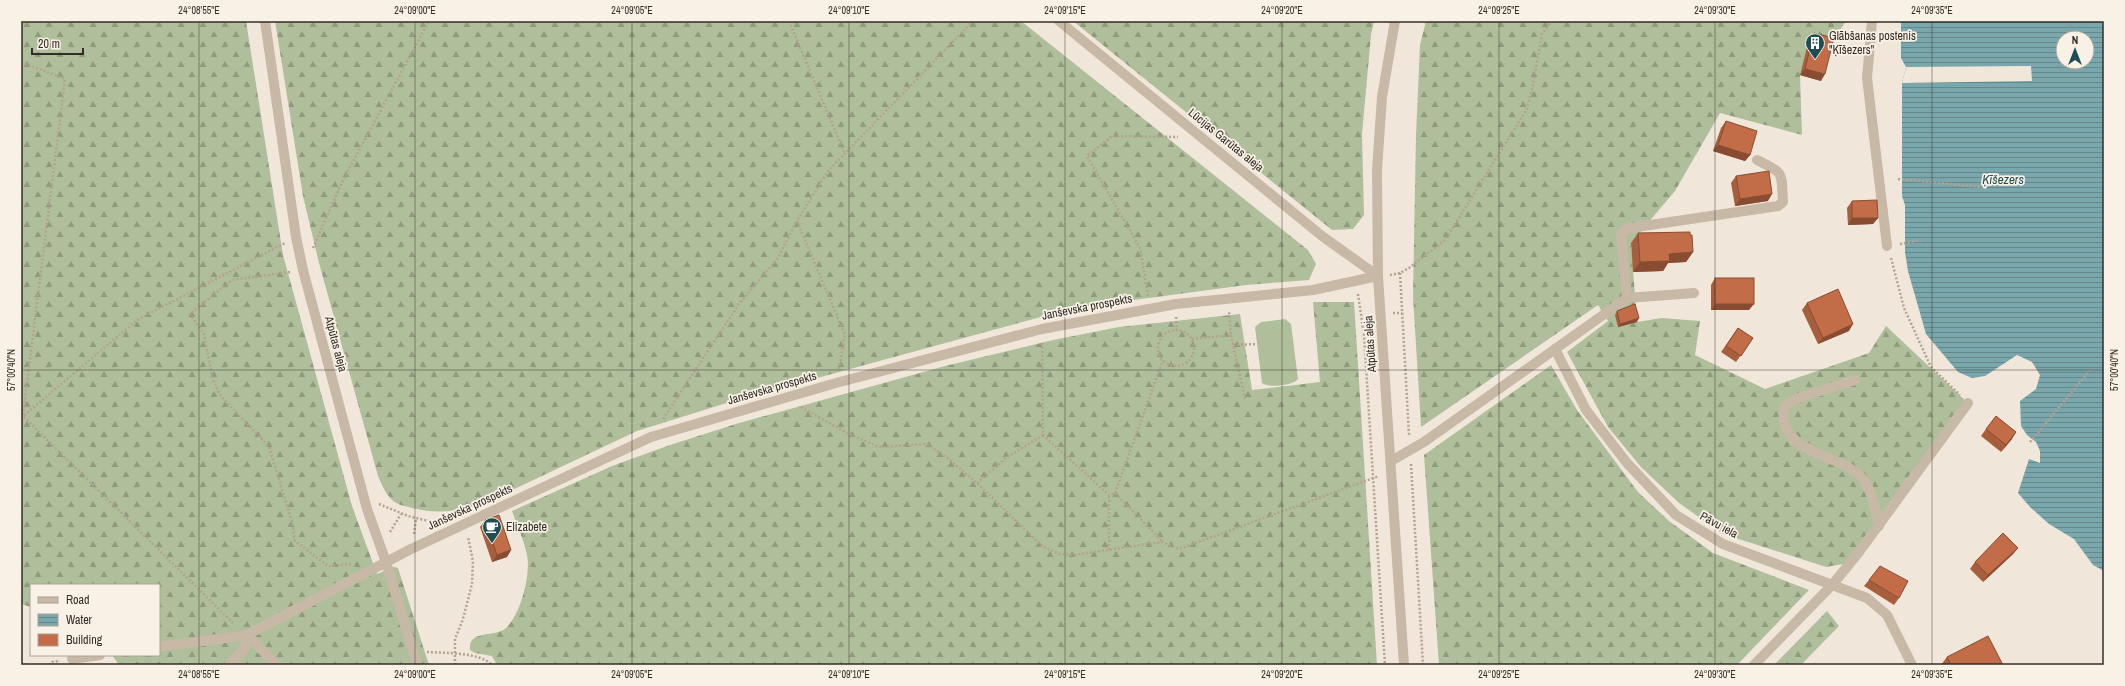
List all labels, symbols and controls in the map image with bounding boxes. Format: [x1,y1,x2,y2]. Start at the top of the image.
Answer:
text: 24°08'55"E [178,4,220,17]
text: 24°09'00"E [394,4,436,17]
text: 24°09'05"E [611,4,653,17]
text: 24°09'10"E [828,4,870,17]
text: 24°09'15"E [1044,4,1086,17]
text: 24°09'20"E [1261,4,1303,17]
text: 24°09'25"E [1478,4,1520,17]
text: 24°09'30"E [1694,4,1736,17]
text: 24°09'35"E [1911,4,1953,17]
place label: Glābšanas postenis "Ķīšezers" [1829,28,1916,58]
scale bar [32,30,83,56]
north arrow [2055,30,2095,70]
building icon: Glābšanas postenis "Ķīšezers" [1804,32,1826,60]
text: N [2072,33,2078,47]
text: 20 m [38,36,60,52]
street label: Lūcijas Garūtas aleja [1185,105,1267,176]
water label: Ķīšezers [1982,171,2024,188]
street label: Janševska prospekts [1040,290,1134,324]
street label: Atpūtas aleja [321,313,351,374]
street label: Atpūtas aleja [1360,315,1380,374]
text: 57°00'40"N [5,349,18,391]
text: 57°00'40"N [2108,349,2121,391]
street label: Janševska prospekts [726,368,818,408]
street label: Janševska prospekts [425,480,515,534]
street label: Pāvu iela [1697,508,1741,542]
cafe icon: Elizabete [481,516,503,544]
place label: Elizabete [506,519,547,535]
legend [30,584,160,656]
text: Road [66,592,90,608]
text: Water [66,612,93,628]
text: Building [66,632,103,648]
text: 24°08'55"E [178,668,220,681]
text: 24°09'00"E [394,668,436,681]
text: 24°09'05"E [611,668,653,681]
text: 24°09'10"E [828,668,870,681]
text: 24°09'15"E [1044,668,1086,681]
text: 24°09'20"E [1261,668,1303,681]
text: 24°09'25"E [1478,668,1520,681]
text: 24°09'30"E [1694,668,1736,681]
text: 24°09'35"E [1911,668,1953,681]

